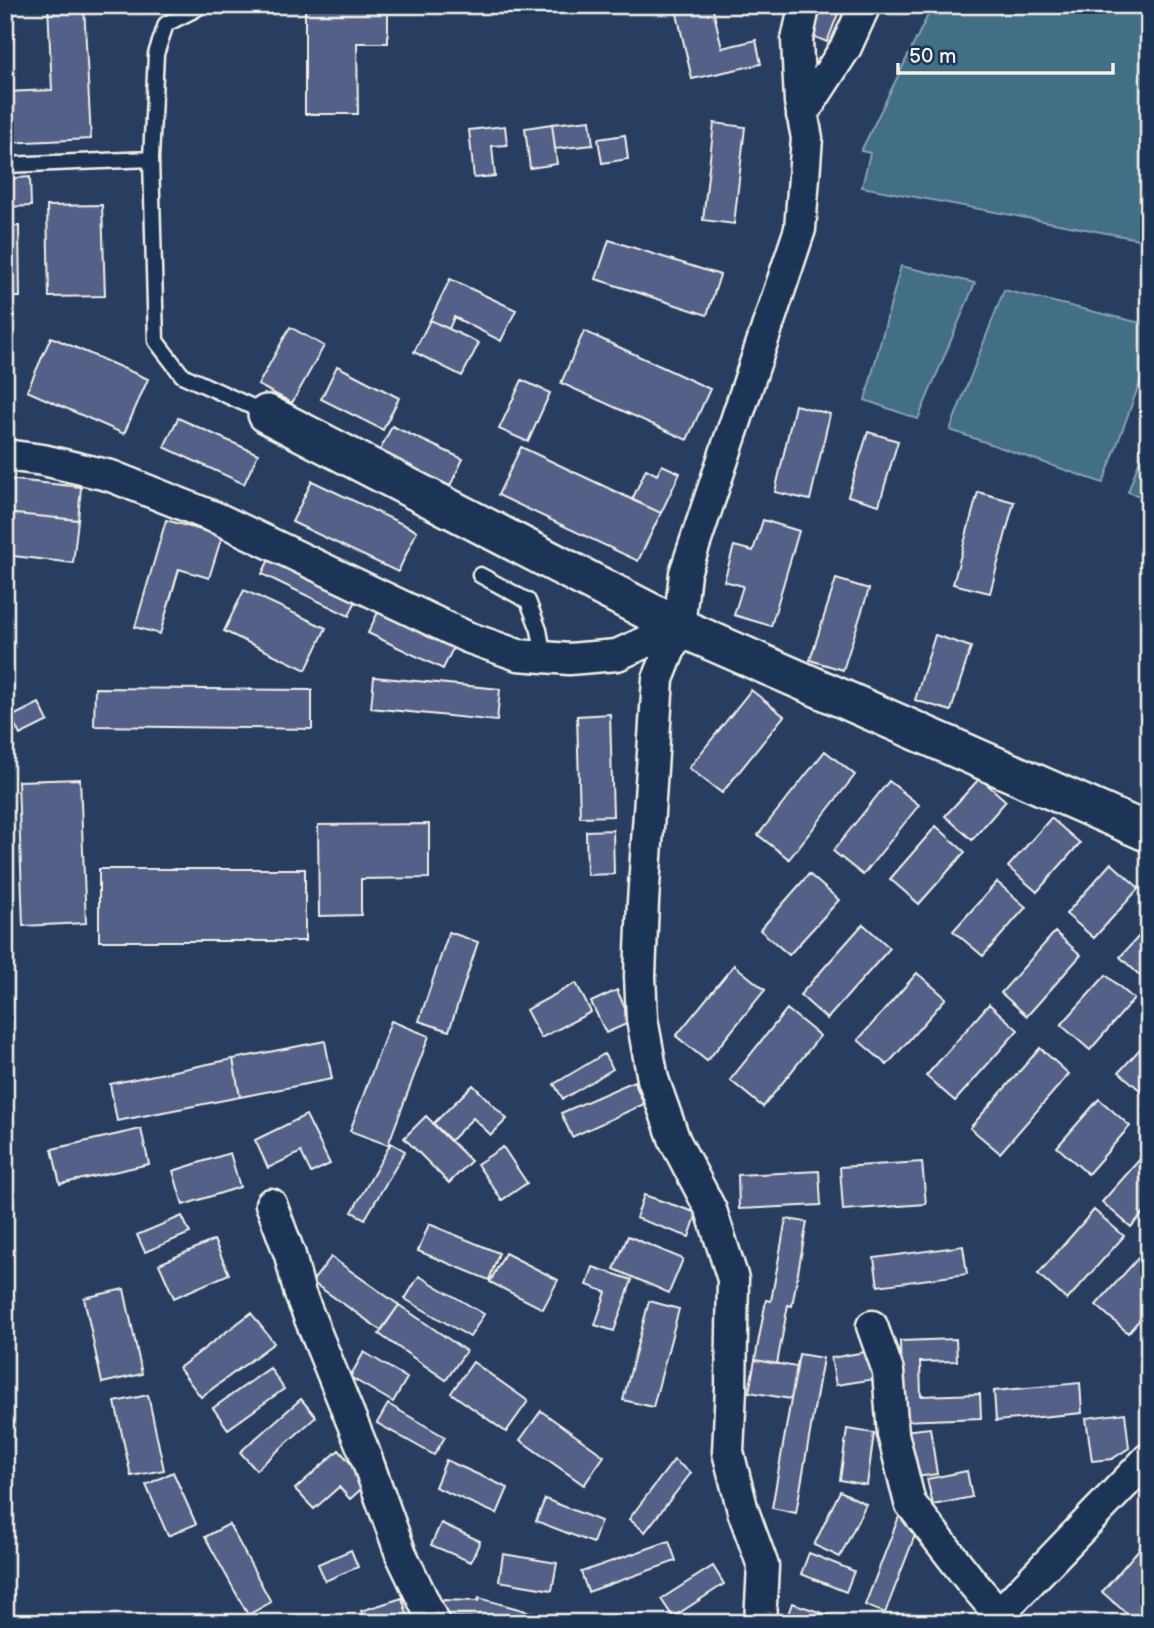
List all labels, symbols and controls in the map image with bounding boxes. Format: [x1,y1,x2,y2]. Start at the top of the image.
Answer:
scale bar [898,32,1114,76]
text: 50 m [909,44,956,69]

